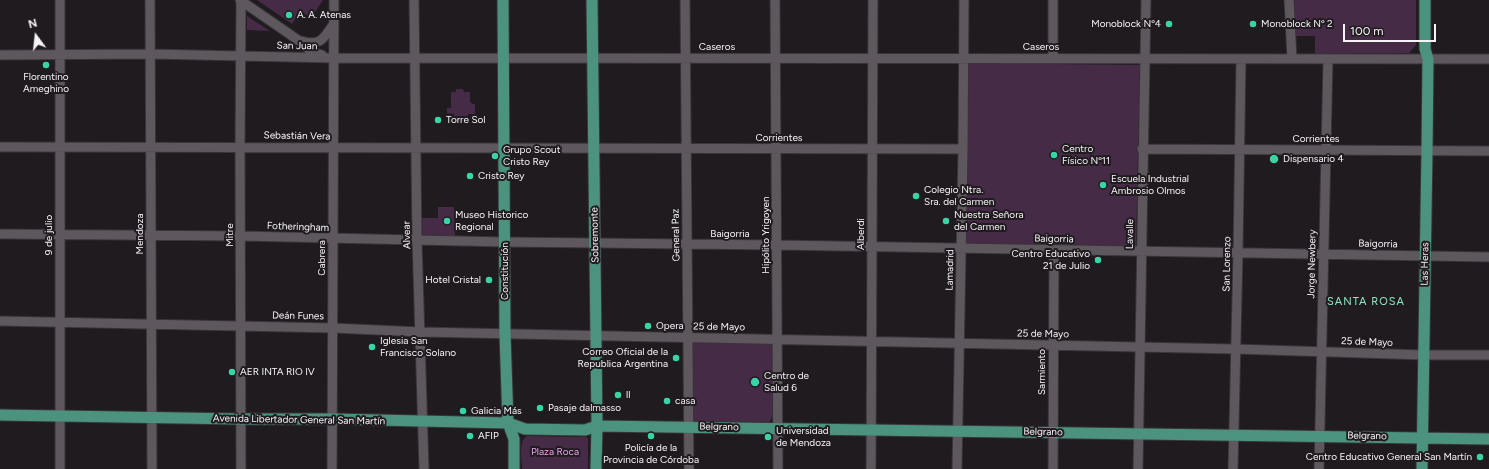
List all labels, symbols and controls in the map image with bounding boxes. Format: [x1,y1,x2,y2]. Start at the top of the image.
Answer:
place label: A. A. Atenas [297,9,351,21]
marker: A. A. Atenas [284,10,294,20]
north arrow [16,16,56,56]
scale bar [1345,16,1438,42]
text: N [27,17,39,31]
place label: Monoblock Nº4 [1091,18,1161,30]
place label: Monoblock Nº 2 [1261,18,1333,30]
marker: Monoblock Nº4 [1164,19,1174,29]
marker: Monoblock Nº 2 [1248,19,1258,29]
text: 100 m [1350,24,1384,38]
street label: San Juan [277,40,317,52]
street label: Caseros [699,41,735,53]
street label: Caseros [1023,41,1059,53]
marker: Florentino Ameghino [41,60,51,70]
place label: Florentino Ameghino [23,71,69,94]
place label: Torre Sol [446,114,486,126]
marker: Torre Sol [433,115,443,125]
street label: Sebastián Vera [263,129,331,143]
street label: Corrientes [755,132,803,144]
street label: Corrientes [1292,133,1340,145]
place label: Centro Físico Nº11 [1062,143,1110,166]
place label: Grupo Scout Cristo Rey [503,144,560,168]
marker: Centro Físico Nº11 [1049,150,1059,160]
marker: Grupo Scout Cristo Rey [490,151,500,161]
marker: Dispensario 4 [1268,153,1280,165]
place label: Dispensario 4 [1283,153,1344,165]
place label: Cristo Rey [478,170,524,182]
marker: Cristo Rey [465,171,475,181]
place label: Escuela Industrial Ambrosio Olmos [1111,173,1189,196]
marker: Escuela Industrial Ambrosio Olmos [1098,180,1108,190]
place label: Colegio Ntra. Sra. del Carmen [924,184,994,208]
marker: Colegio Ntra. Sra. del Carmen [911,191,921,201]
street label: Hipólito Yrigoyen [760,196,772,274]
street label: Sobremonte [589,207,601,263]
street label: General Paz [670,208,682,262]
place label: Museo Historico Regional [455,209,528,232]
place label: Nuestra Señora del Carmen [954,209,1024,232]
street label: Mendoza [134,213,146,255]
street label: 9 de julio [43,215,55,255]
marker: Museo Historico Regional [442,216,452,226]
marker: Nuestra Señora del Carmen [941,216,951,226]
street label: Alberdi [855,218,867,250]
street label: Lavalle [1124,219,1136,249]
street label: Fotheringham [267,220,329,234]
street label: Alvear [401,221,413,249]
street label: Mitre [224,223,236,247]
street label: Baigorria [710,228,750,240]
street label: Jorge Newbery [1305,229,1319,299]
street label: Baigorria [1034,233,1074,245]
street label: San Lorenzo [1221,236,1233,292]
street label: Baigorria [1358,238,1398,250]
street label: Cabrera [316,240,328,276]
street label: Constitución [499,242,511,300]
street label: Las Heras [1419,242,1431,286]
place label: Centro Educativo 21 de Julio [1011,248,1090,272]
street label: Lamadrid [944,249,956,291]
marker: Centro Educativo 21 de Julio [1093,255,1103,265]
place label: Hotel Cristal [425,274,481,286]
marker: Hotel Cristal [484,275,494,285]
district label: SANTA ROSA [1327,295,1405,309]
street label: Deán Funes [272,310,324,322]
place label: Opera [656,320,684,332]
marker: Opera [643,321,653,331]
street label: 25 de Mayo [693,321,745,333]
street label: 25 de Mayo [1017,328,1069,340]
place label: Iglesia San Francisco Solano [380,335,456,358]
street label: 25 de Mayo [1341,335,1393,349]
marker: Iglesia San Francisco Solano [367,342,377,352]
place label: Correo Oficial de la Republica Argentina [578,346,668,370]
street label: Sarmiento [1036,349,1048,395]
marker: Correo Oficial de la Republica Argentina [671,353,681,363]
place label: AER INTA RIO IV [240,366,315,378]
marker: AER INTA RIO IV [227,367,237,377]
place label: Centro de Salud 6 [764,370,809,394]
marker: Centro de Salud 6 [749,376,761,388]
place label: ll [626,389,630,401]
marker: ll [613,390,623,400]
place label: casa [675,395,695,407]
marker: casa [662,396,672,406]
place label: Pasaje dalmasso [548,402,621,414]
marker: Pasaje dalmasso [535,403,545,413]
place label: Galicia Más [471,405,522,417]
marker: Galicia Más [458,406,468,416]
street label: Avenida Libertador General San Martín [213,412,385,428]
street label: Belgrano [699,421,739,433]
place label: Universidad de Mendoza [776,425,831,448]
street label: Belgrano [1023,426,1063,438]
place label: AFIP [478,430,499,442]
street label: Belgrano [1347,430,1387,442]
marker: AFIP [465,431,475,441]
marker: Policía de la Provincia de Córdoba [646,431,656,441]
marker: Universidad de Mendoza [763,432,773,442]
place label: Policía de la Provincia de Córdoba [603,442,699,466]
park label: Plaza Roca [531,446,579,458]
place label: Centro Educativo General San Martín [1306,451,1472,463]
marker: Centro Educativo General San Martín [1475,452,1485,462]

